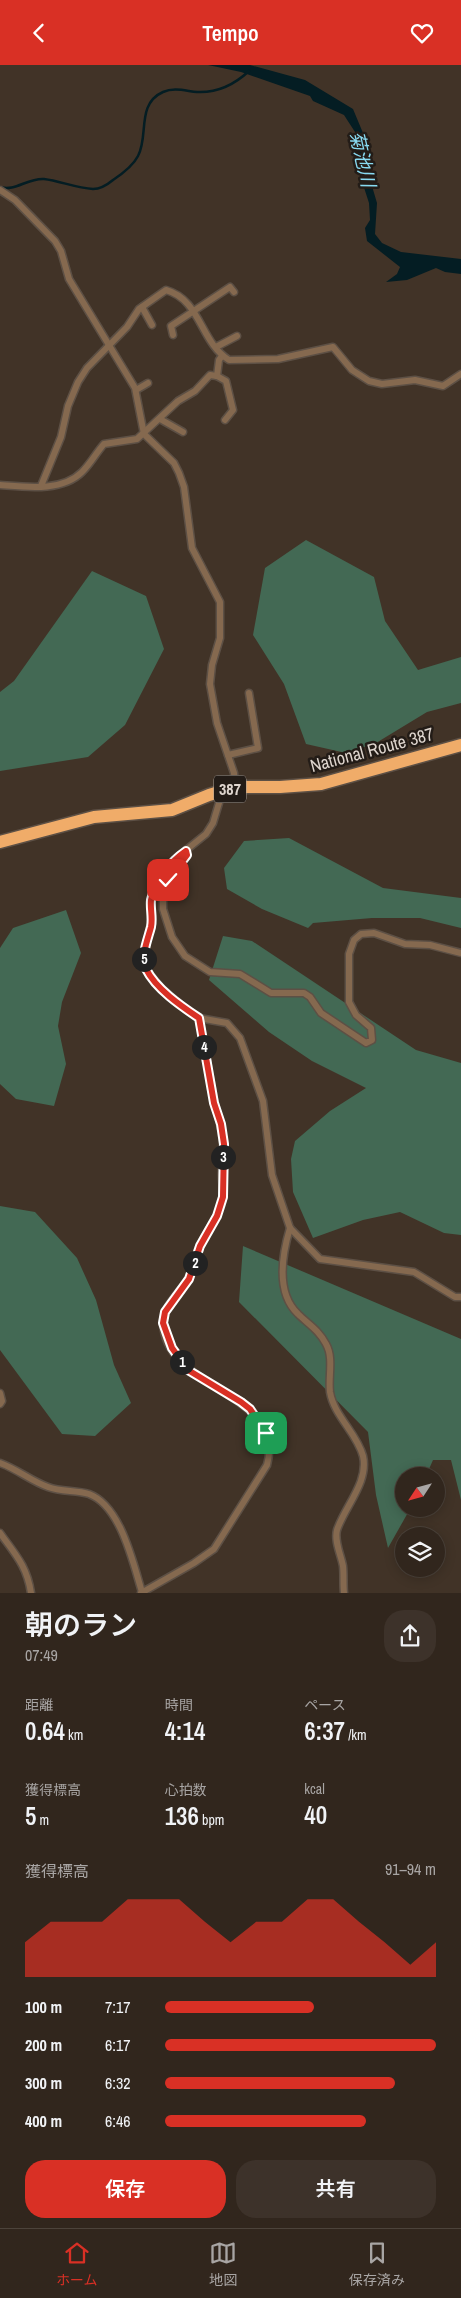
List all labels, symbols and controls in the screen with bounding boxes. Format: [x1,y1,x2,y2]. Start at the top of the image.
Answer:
text: Tempo [202,18,259,48]
icon: back [25,19,53,47]
icon: heart [408,19,436,47]
water label: 菊池川 [344,128,383,192]
street label: National Route 387 [307,721,437,778]
road number: 387 [214,776,246,803]
pin [147,859,189,901]
icon: check [154,866,182,894]
pin: 5 [132,947,156,971]
text: 5 [141,950,148,968]
pin: 4 [192,1035,216,1059]
text: 4 [201,1038,208,1056]
pin: 3 [210,1145,236,1169]
text: 3 [220,1148,227,1166]
pin: 2 [182,1251,208,1275]
text: 2 [192,1254,199,1272]
pin: 1 [170,1349,194,1375]
text: 1 [179,1353,186,1371]
pin [245,1412,287,1454]
icon: arrive [252,1419,280,1447]
north arrow [395,1467,445,1517]
map controls [395,1467,445,1577]
button: layers [395,1527,445,1577]
text: 朝のラン [25,1606,137,1644]
button: share [384,1610,436,1662]
text: 07:49 [25,1644,58,1666]
text: 距離 [25,1696,53,1714]
text: 時間 [165,1696,193,1714]
text: ペース [304,1696,346,1714]
text: 0.64 [25,1714,65,1748]
text: 4:14 [165,1714,205,1748]
text: 6:37 [304,1714,345,1748]
text: km [65,1726,83,1744]
text: /km [345,1726,367,1744]
text: kcal [304,1780,325,1798]
text: 獲得標高 [25,1781,81,1799]
text: 心拍数 [165,1781,207,1799]
text: 40 [304,1798,327,1832]
text: 5 [25,1799,36,1833]
text: 136 [165,1799,199,1833]
text: m [36,1811,49,1829]
text: bpm [199,1811,224,1829]
text: 91–94 m [385,1858,436,1880]
text: 獲得標高 [25,1860,89,1882]
text: 100 m [25,1996,62,2018]
text: 7:17 [105,1996,131,2018]
text: 200 m [25,2034,62,2056]
text: 6:17 [105,2034,131,2056]
text: 300 m [25,2072,62,2094]
text: 6:32 [105,2072,131,2094]
text: 400 m [25,2110,62,2132]
text: 6:46 [105,2110,131,2132]
button: 保存 [25,2160,226,2218]
button: 共有 [236,2160,436,2218]
tab: ホーム [56,2239,97,2289]
tab: 地図 [209,2239,237,2289]
tab: 保存済み [349,2239,405,2289]

